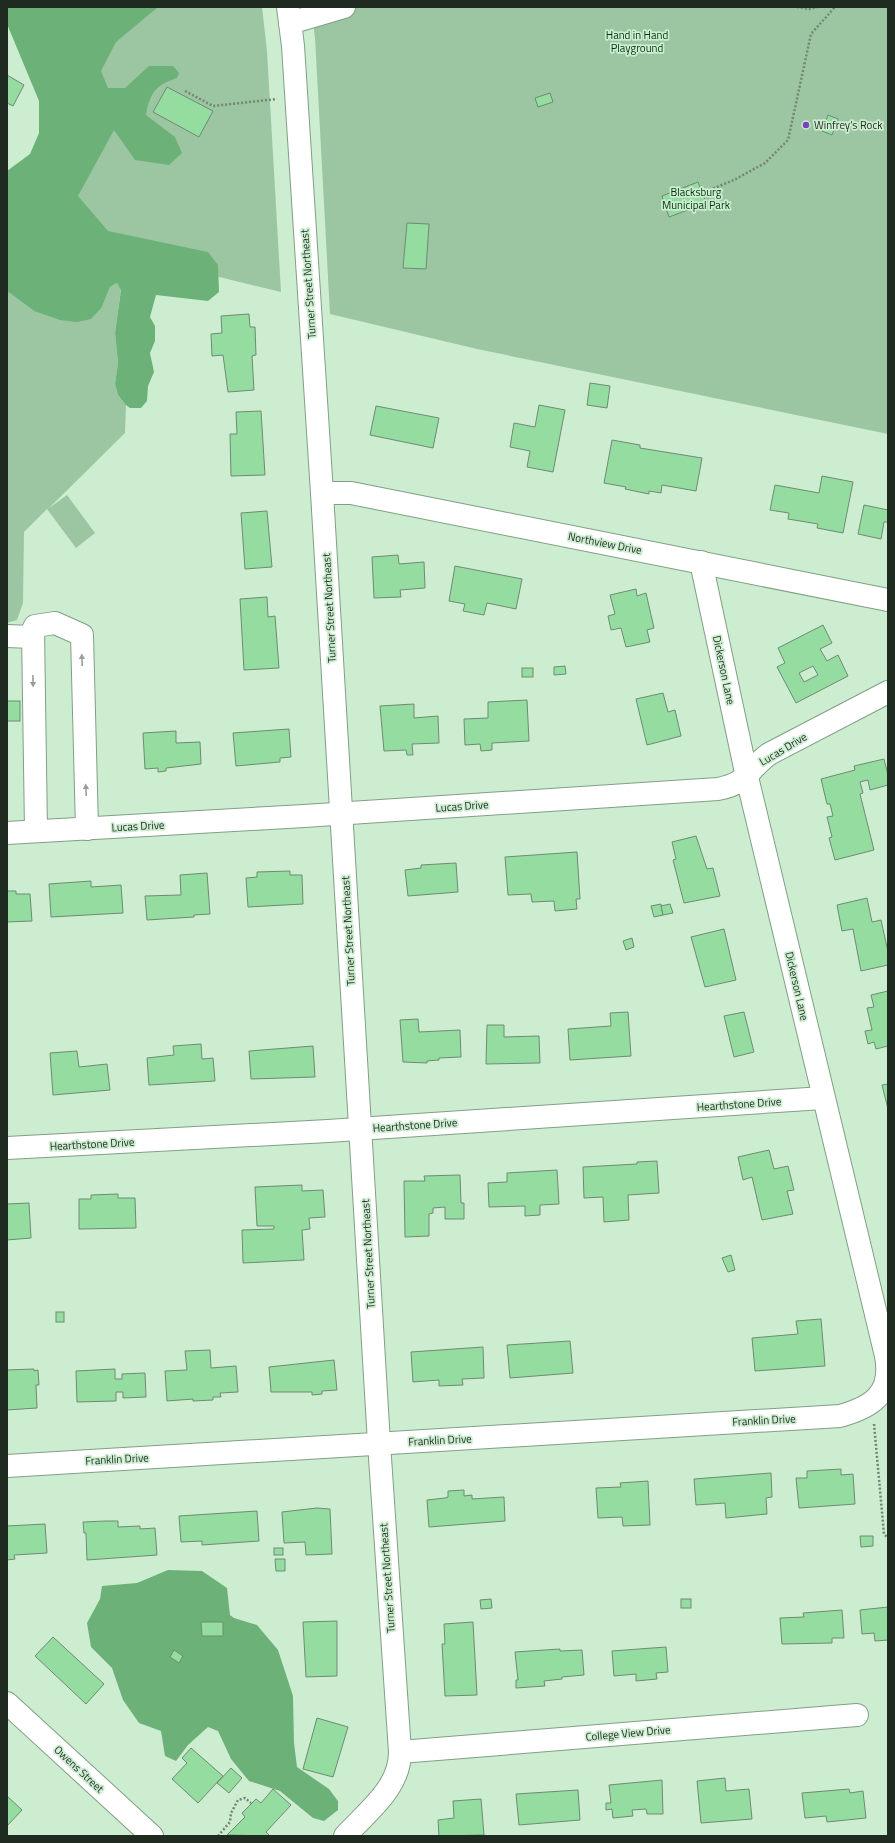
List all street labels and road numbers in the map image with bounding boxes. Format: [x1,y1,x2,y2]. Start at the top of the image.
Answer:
street label: Turner Street Northeast [296,229,320,339]
street label: Northview Drive [567,528,644,558]
street label: Turner Street Northeast [318,553,340,663]
street label: Dickerson Lane [709,634,739,706]
street label: Lucas Drive [756,728,810,769]
street label: Lucas Drive [435,796,489,816]
street label: Lucas Drive [111,817,165,835]
street label: Turner Street Northeast [337,876,359,986]
street label: Dickerson Lane [781,950,813,1022]
street label: Hearthstone Drive [696,1093,782,1115]
street label: Hearthstone Drive [372,1114,458,1136]
street label: Hearthstone Drive [49,1134,135,1154]
street label: Turner Street Northeast [357,1199,379,1309]
street label: Franklin Drive [732,1410,797,1430]
street label: Franklin Drive [408,1430,473,1450]
street label: Franklin Drive [85,1449,150,1469]
street label: Turner Street Northeast [375,1523,399,1633]
street label: College View Drive [585,1721,672,1745]
street label: Owens Street [51,1742,108,1796]

